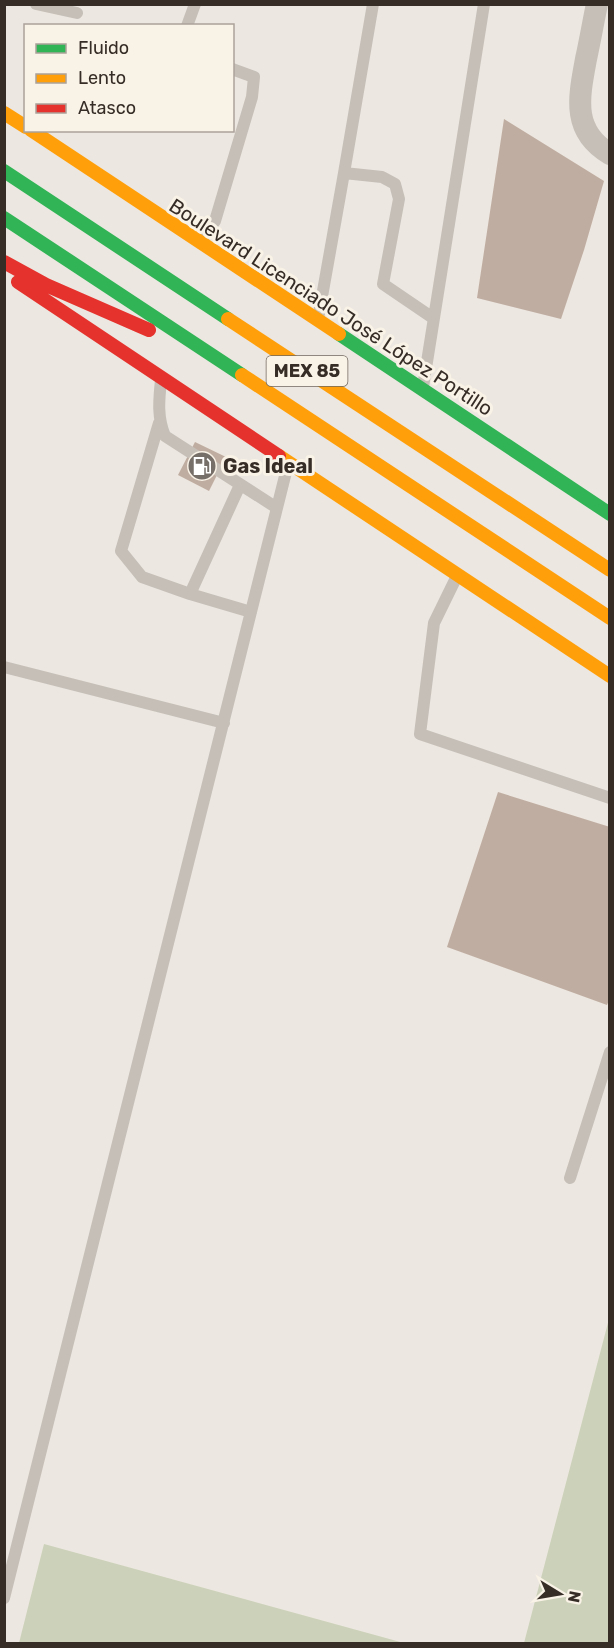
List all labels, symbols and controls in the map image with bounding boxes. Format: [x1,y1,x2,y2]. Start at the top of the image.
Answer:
legend [24,24,234,132]
text: Fluido [78,37,129,59]
text: Lento [78,67,126,89]
text: Atasco [78,97,136,119]
street label: Boulevard Licenciado José López Portillo [165,193,497,421]
road number: MEX 85 [266,356,348,386]
fuel station icon: Gas Ideal [186,450,218,482]
place label: Gas Ideal [223,454,313,478]
north arrow [530,1564,590,1624]
text: N [564,1589,585,1604]

